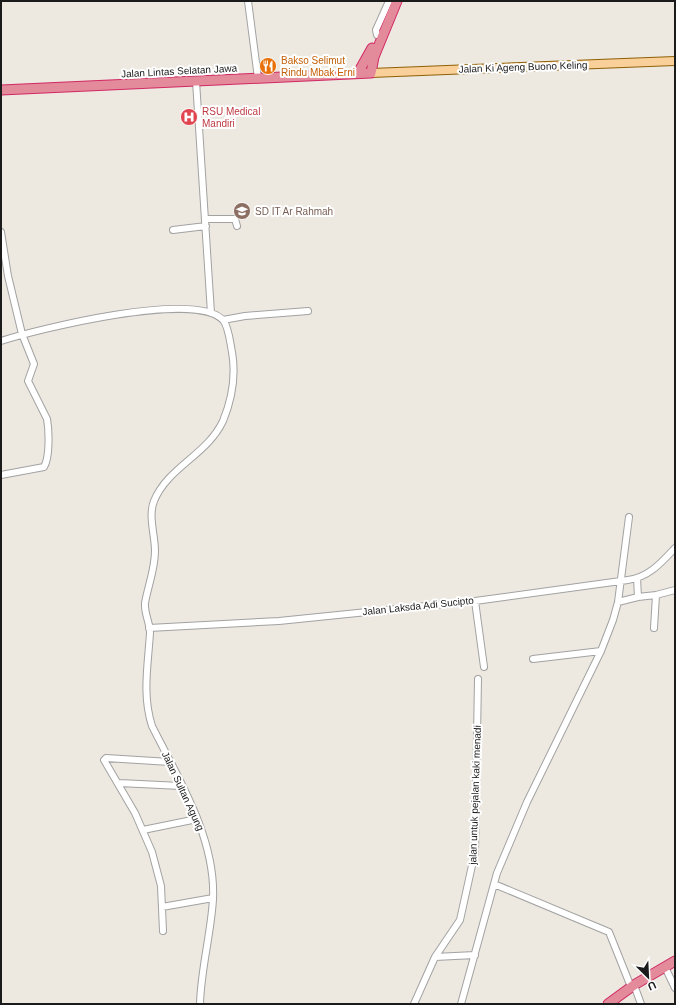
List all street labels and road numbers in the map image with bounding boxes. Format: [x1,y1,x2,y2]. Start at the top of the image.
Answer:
street label: Jalan Ki Ageng Buono Keling [458,59,588,75]
street label: Jalan Lintas Selatan Jawa [121,62,238,80]
street label: Jalan Laksda Adi Sucipto [362,595,475,617]
street label: jalan untuk pejalan kaki menadi [467,725,483,866]
street label: Jalan Sultan Agung [160,750,206,832]

